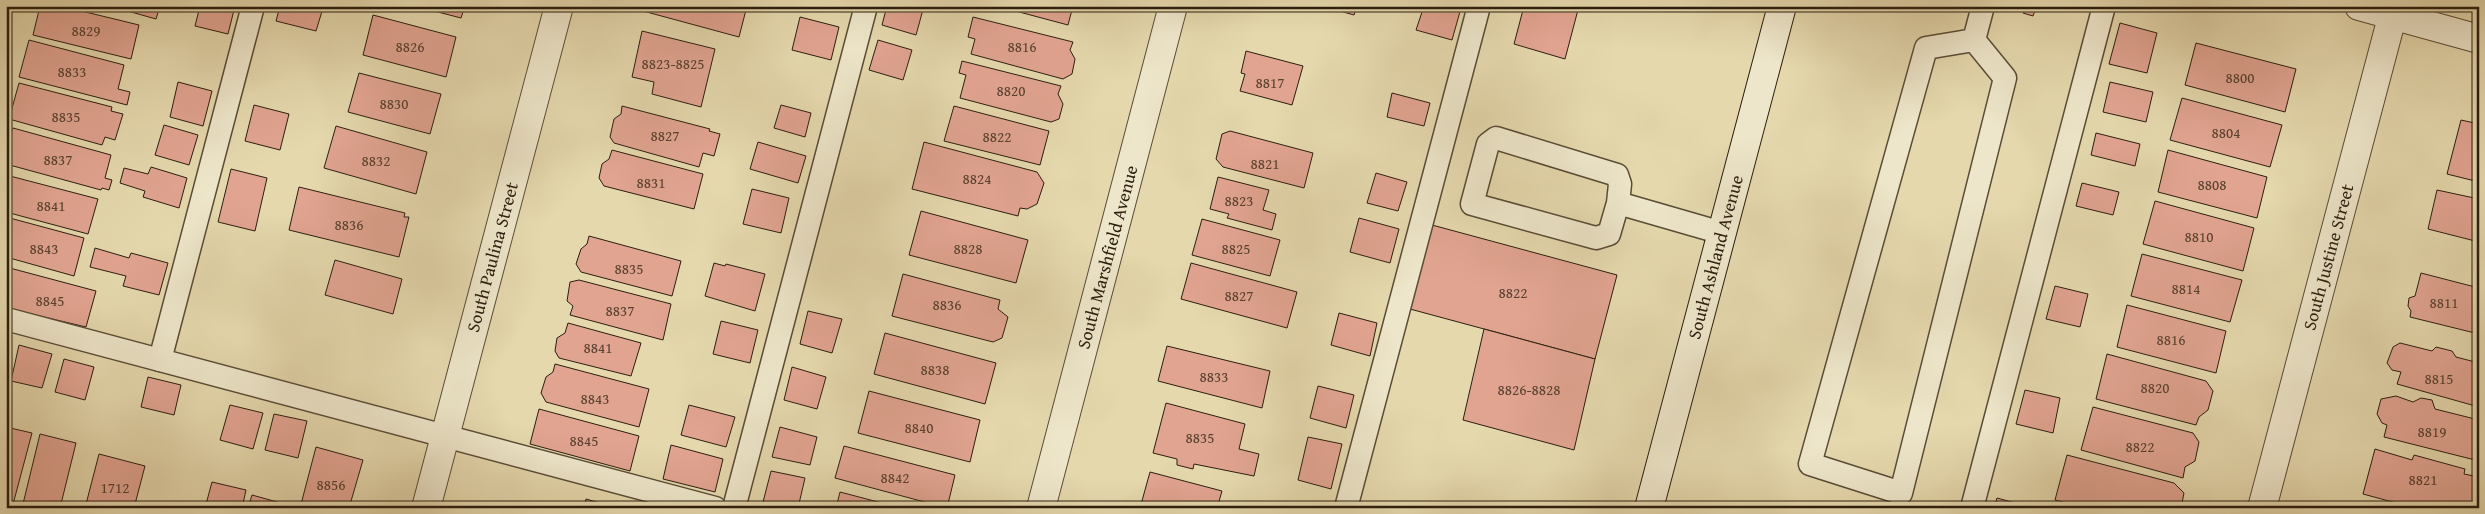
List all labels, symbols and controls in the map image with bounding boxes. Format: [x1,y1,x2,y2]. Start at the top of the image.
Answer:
house number: 8829 [72,20,100,41]
house number: 8826 [396,36,424,57]
house number: 8816 [1008,36,1036,57]
house number: 8823-8825 [642,53,704,74]
house number: 8833 [58,61,86,82]
house number: 8800 [2226,67,2254,88]
house number: 8817 [1256,72,1284,93]
house number: 8820 [997,80,1025,101]
house number: 8830 [380,93,408,114]
house number: 8835 [52,106,80,127]
house number: 8804 [2212,122,2240,143]
house number: 8827 [651,125,679,146]
house number: 8822 [983,126,1011,147]
house number: 8837 [44,149,72,170]
house number: 8832 [362,150,390,171]
house number: 8821 [1251,153,1279,174]
street label: South Marshfield Avenue [1069,162,1145,352]
house number: 8824 [963,168,991,189]
house number: 8831 [637,172,665,193]
street label: South Ashland Avenue [1680,172,1750,342]
house number: 8808 [2198,174,2226,195]
street label: South Paulina Street [459,178,525,335]
street label: South Justine Street [2296,180,2361,333]
house number: 8823 [1225,190,1253,211]
house number: 8841 [37,195,65,216]
house number: 8836 [335,214,363,235]
house number: 8810 [2185,226,2213,247]
house number: 8843 [30,238,58,259]
house number: 8828 [954,238,982,259]
house number: 8825 [1222,238,1250,259]
house number: 8835 [615,258,643,279]
house number: 8814 [2172,278,2200,299]
house number: 8822 [1499,282,1527,303]
house number: 8827 [1225,285,1253,306]
house number: 8845 [36,290,64,311]
house number: 8811 [2430,292,2458,313]
house number: 8836 [933,294,961,315]
house number: 8837 [606,300,634,321]
house number: 8816 [2157,329,2185,350]
house number: 8841 [584,337,612,358]
house number: 8838 [921,359,949,380]
house number: 8833 [1200,366,1228,387]
house number: 8815 [2425,368,2453,389]
house number: 8820 [2141,377,2169,398]
house number: 8826-8828 [1498,379,1560,400]
house number: 8843 [581,388,609,409]
house number: 8840 [905,417,933,438]
house number: 8819 [2418,421,2446,442]
house number: 8835 [1186,427,1214,448]
house number: 8845 [570,430,598,451]
house number: 8822 [2126,436,2154,457]
house number: 8842 [881,467,909,488]
house number: 8821 [2409,469,2437,490]
house number: 8856 [317,474,345,495]
house number: 1712 [101,477,129,498]

